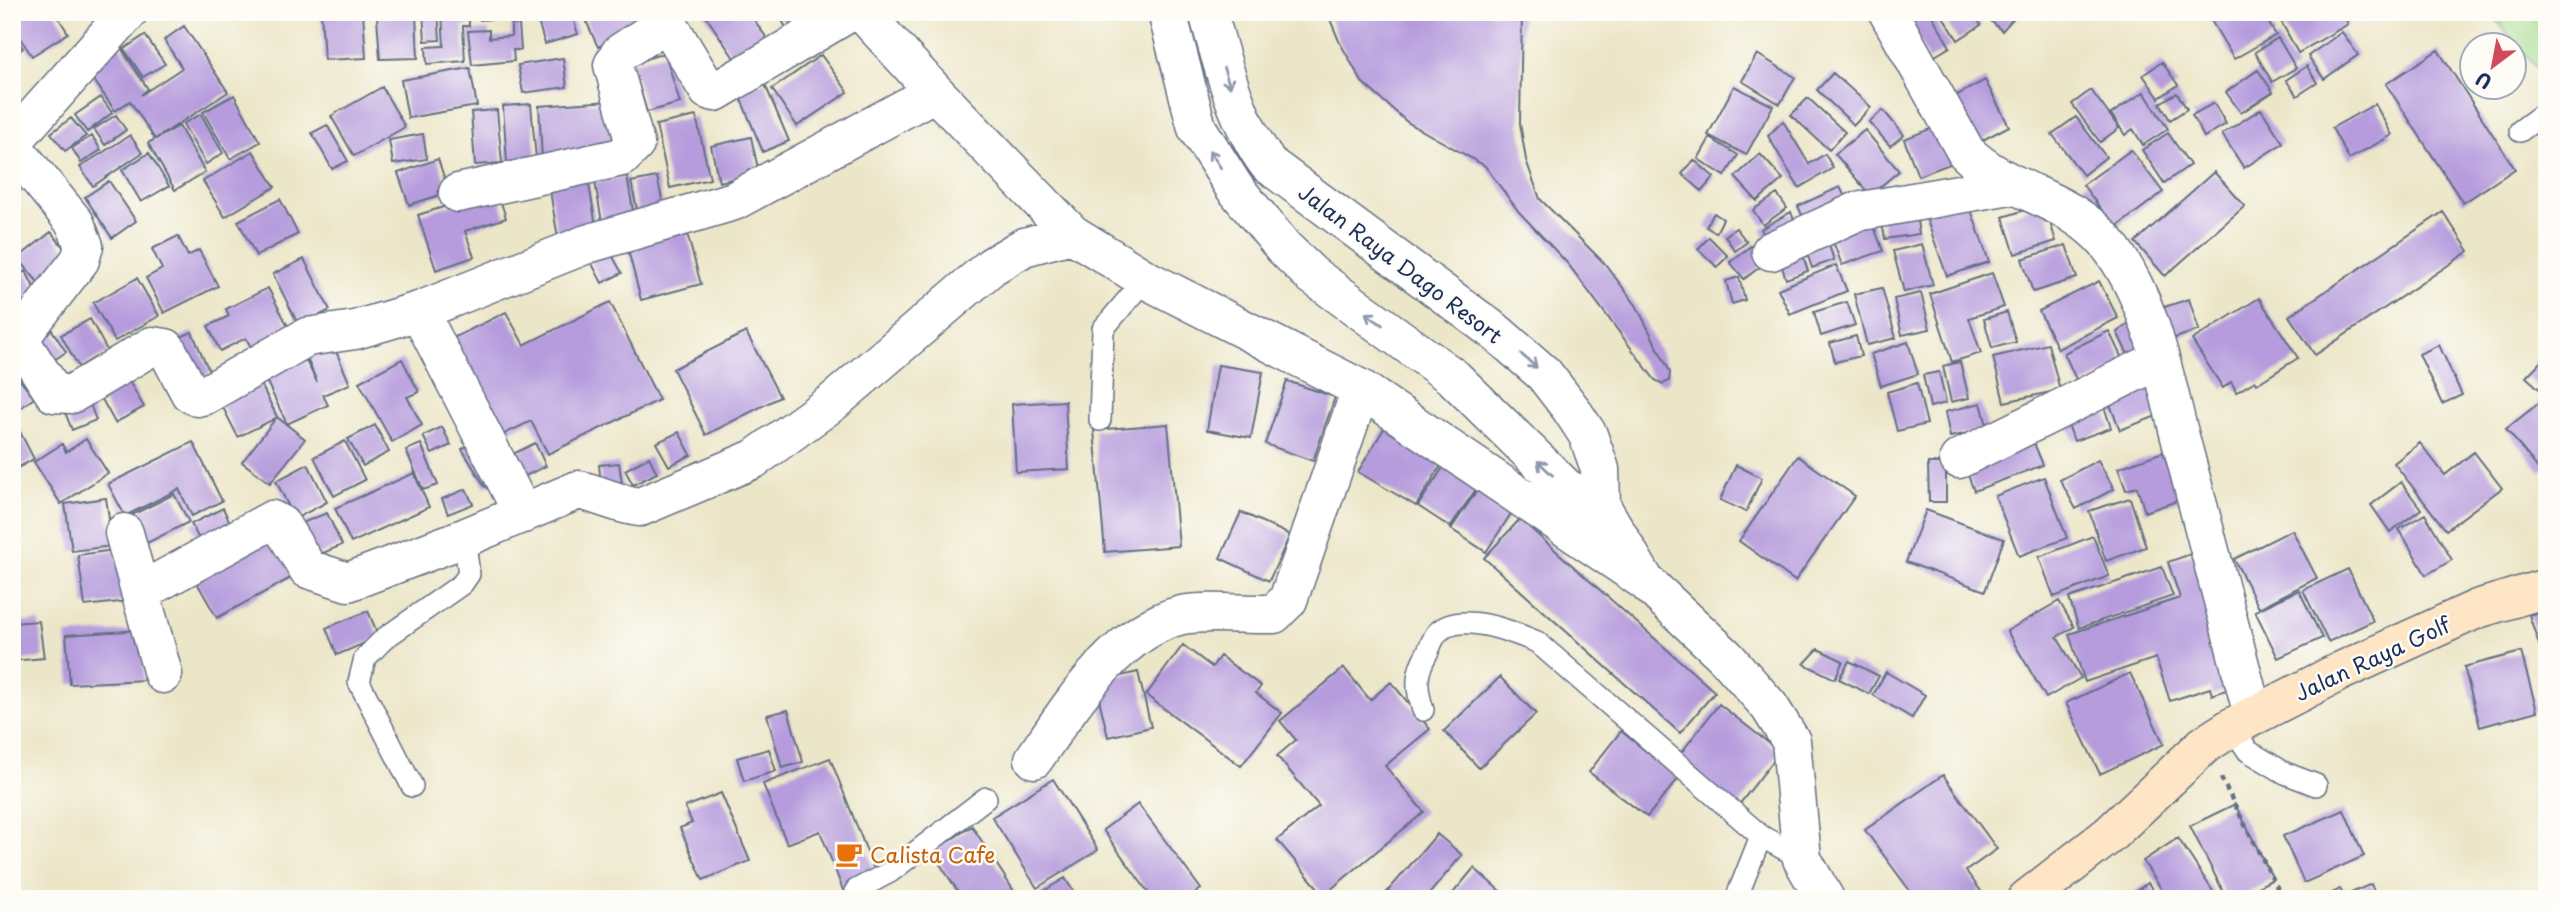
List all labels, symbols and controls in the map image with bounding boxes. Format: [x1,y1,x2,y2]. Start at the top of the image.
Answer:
north arrow [2458,32,2528,102]
one-way arrow [1222,66,1234,88]
text: U [2470,66,2497,97]
one-way arrow [1208,149,1222,169]
street label: Jalan Raya Dago Resort [1292,176,1510,350]
one-way arrow [1365,311,1384,326]
one-way arrow [1520,353,1538,369]
one-way arrow [1537,459,1554,476]
street label: Jalan Raya Golf [2289,607,2457,708]
place label: Calista Cafe [870,838,995,870]
cafe icon: Calista Cafe [834,839,864,869]

